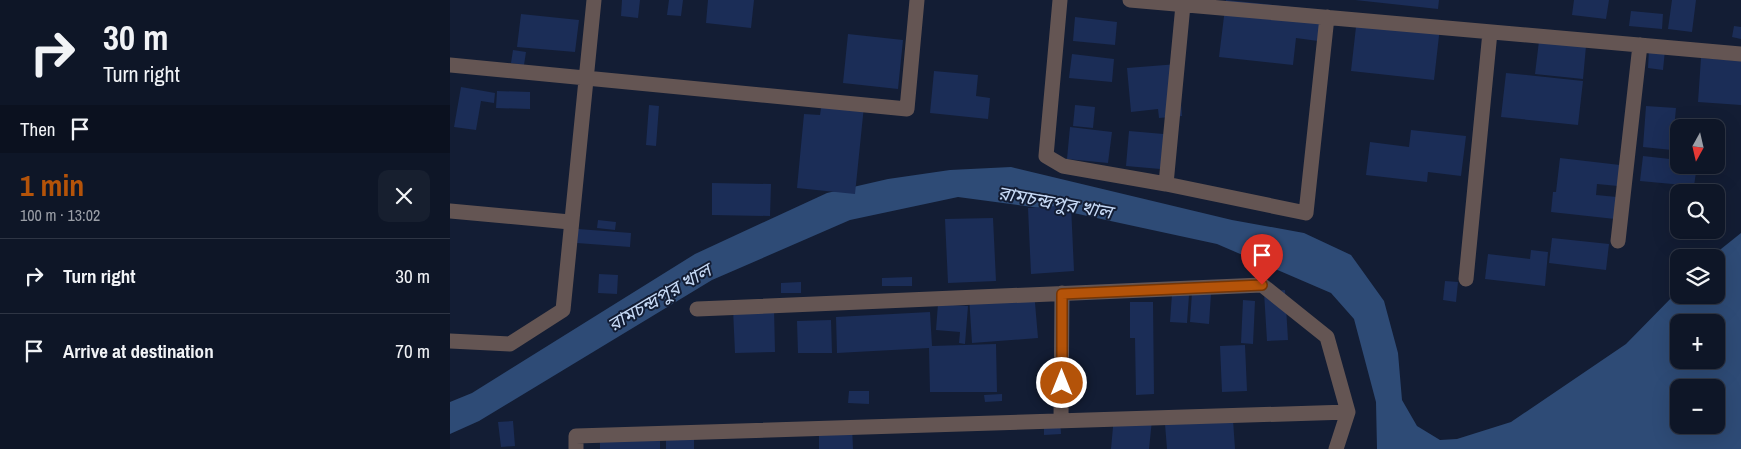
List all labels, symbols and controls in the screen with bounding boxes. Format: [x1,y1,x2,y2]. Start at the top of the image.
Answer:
text: 30 m [103,14,168,61]
icon: right [20,20,85,85]
text: Turn right [103,59,180,89]
icon: arrive [66,115,94,143]
text: Then [20,116,56,142]
north arrow [1670,119,1725,174]
map controls [1670,119,1725,434]
text: 1 min [20,165,84,205]
button: close [378,170,430,222]
water label: রামচন্দ্রপুর খাল [996,179,1118,226]
button: search [1670,184,1725,239]
text: 100 m · 13:02 [20,204,100,226]
pin [1241,234,1283,285]
icon: arrive [1248,241,1276,269]
button: layers [1670,249,1725,304]
water label: রামচন্দ্রপুর খাল [603,255,719,337]
icon: right [20,262,48,290]
text: Turn right [63,263,135,289]
text: 30 m [395,263,430,289]
button: + [1670,314,1725,369]
icon: arrive [20,337,48,365]
text: Arrive at destination [63,338,214,364]
text: 70 m [395,338,430,364]
position arrow [1035,356,1087,408]
button: − [1670,379,1725,434]

